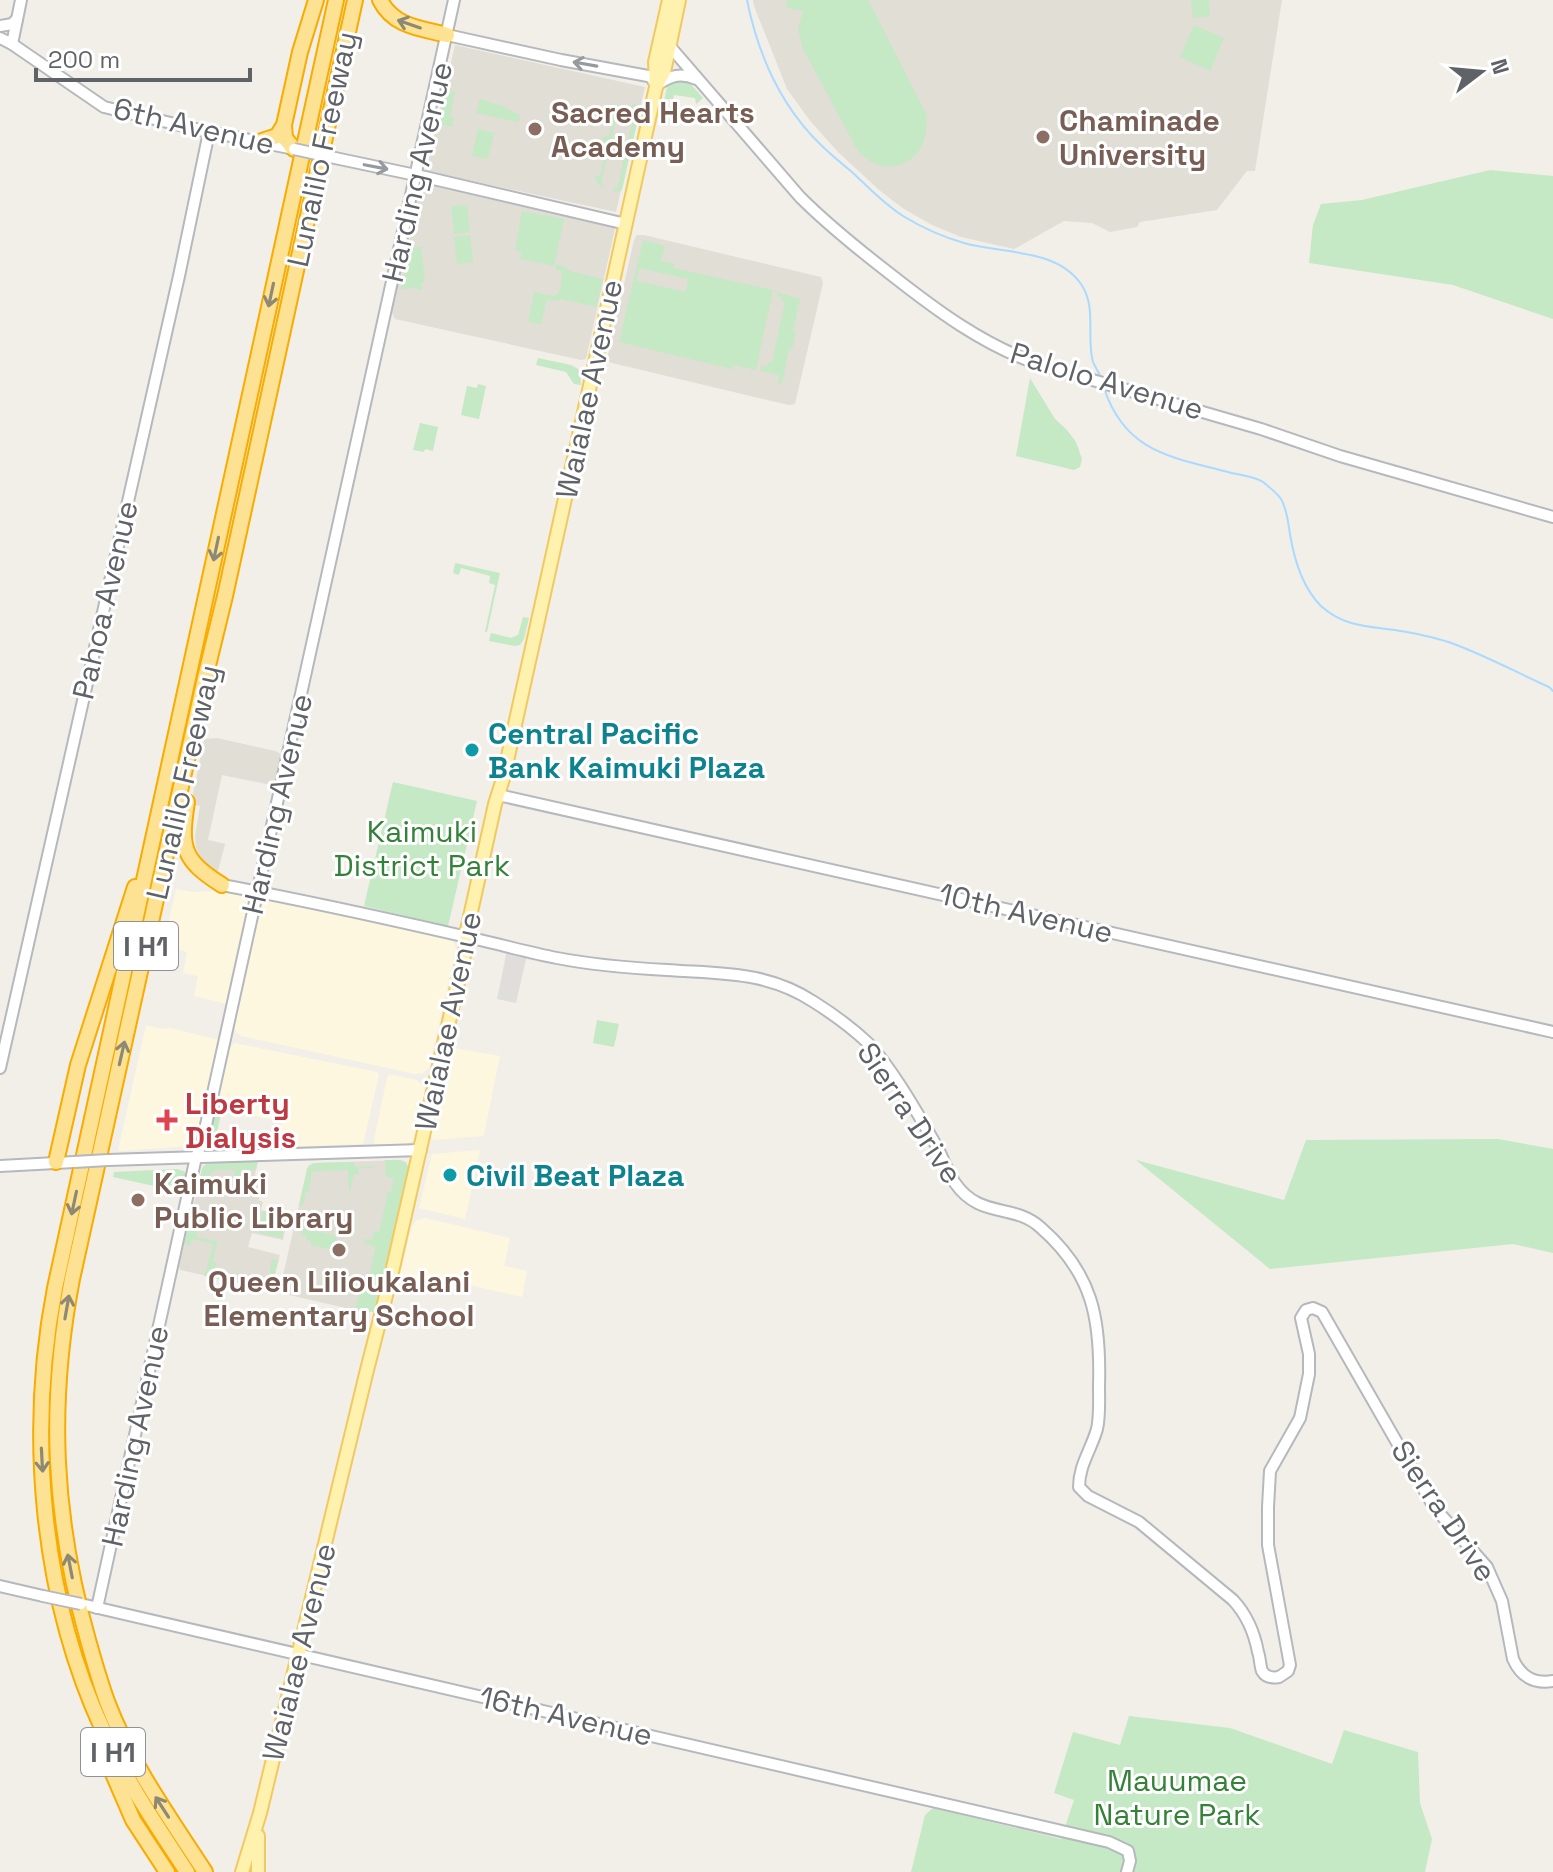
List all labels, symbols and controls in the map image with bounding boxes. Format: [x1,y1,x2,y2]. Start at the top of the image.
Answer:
one-way arrow [397,16,422,31]
street label: Lunalilo Freeway [278,28,366,270]
scale bar [36,32,250,82]
north arrow [1441,32,1521,112]
text: 200 m [48,44,120,75]
one-way arrow [573,56,598,71]
text: N [1485,56,1516,77]
street label: Harding Avenue [373,58,461,286]
street label: 6th Avenue [110,89,278,163]
place label: Sacred Hearts Academy [551,93,755,166]
place label: Chaminade University [1059,101,1220,174]
marker: Sacred Hearts Academy [526,120,544,138]
marker: Chaminade University [1034,128,1052,146]
one-way arrow [362,160,388,175]
street label: Waialae Avenue [547,276,631,502]
one-way arrow [263,282,278,307]
street label: Palolo Avenue [1006,333,1208,429]
street label: Pahoa Avenue [63,497,147,703]
one-way arrow [208,536,223,561]
street label: Lunalilo Freeway [137,661,229,903]
street label: Harding Avenue [233,690,321,918]
place label: Central Pacific Bank Kaimuki Plaza [488,714,765,787]
marker: Central Pacific Bank Kaimuki Plaza [463,741,481,759]
park label: Kaimuki District Park [334,812,510,885]
street label: 10th Avenue [935,874,1117,952]
street label: Waialae Avenue [406,908,490,1134]
road number: I H1 [114,922,178,970]
street label: Sierra Drive [848,1035,972,1191]
one-way arrow [115,1041,130,1067]
place label: Liberty Dialysis [185,1084,296,1157]
marker: Liberty Dialysis [156,1109,178,1131]
place label: Civil Beat Plaza [466,1156,684,1195]
place label: Kaimuki Public Library [154,1164,354,1237]
marker: Civil Beat Plaza [441,1166,459,1184]
one-way arrow [66,1190,81,1216]
marker: Kaimuki Public Library [129,1191,147,1209]
marker: Queen Lilioukalani Elementary School [330,1241,348,1259]
place label: Queen Lilioukalani Elementary School [204,1262,474,1335]
one-way arrow [60,1295,75,1320]
street label: Harding Avenue [93,1322,177,1550]
street label: Sierra Drive [1382,1433,1506,1589]
one-way arrow [35,1446,50,1473]
street label: Waialae Avenue [253,1539,345,1765]
one-way arrow [62,1553,77,1579]
street label: 16th Avenue [476,1677,656,1755]
road number: I H1 [81,1728,145,1776]
park label: Mauumae Nature Park [1093,1761,1261,1834]
one-way arrow [154,1796,170,1819]

